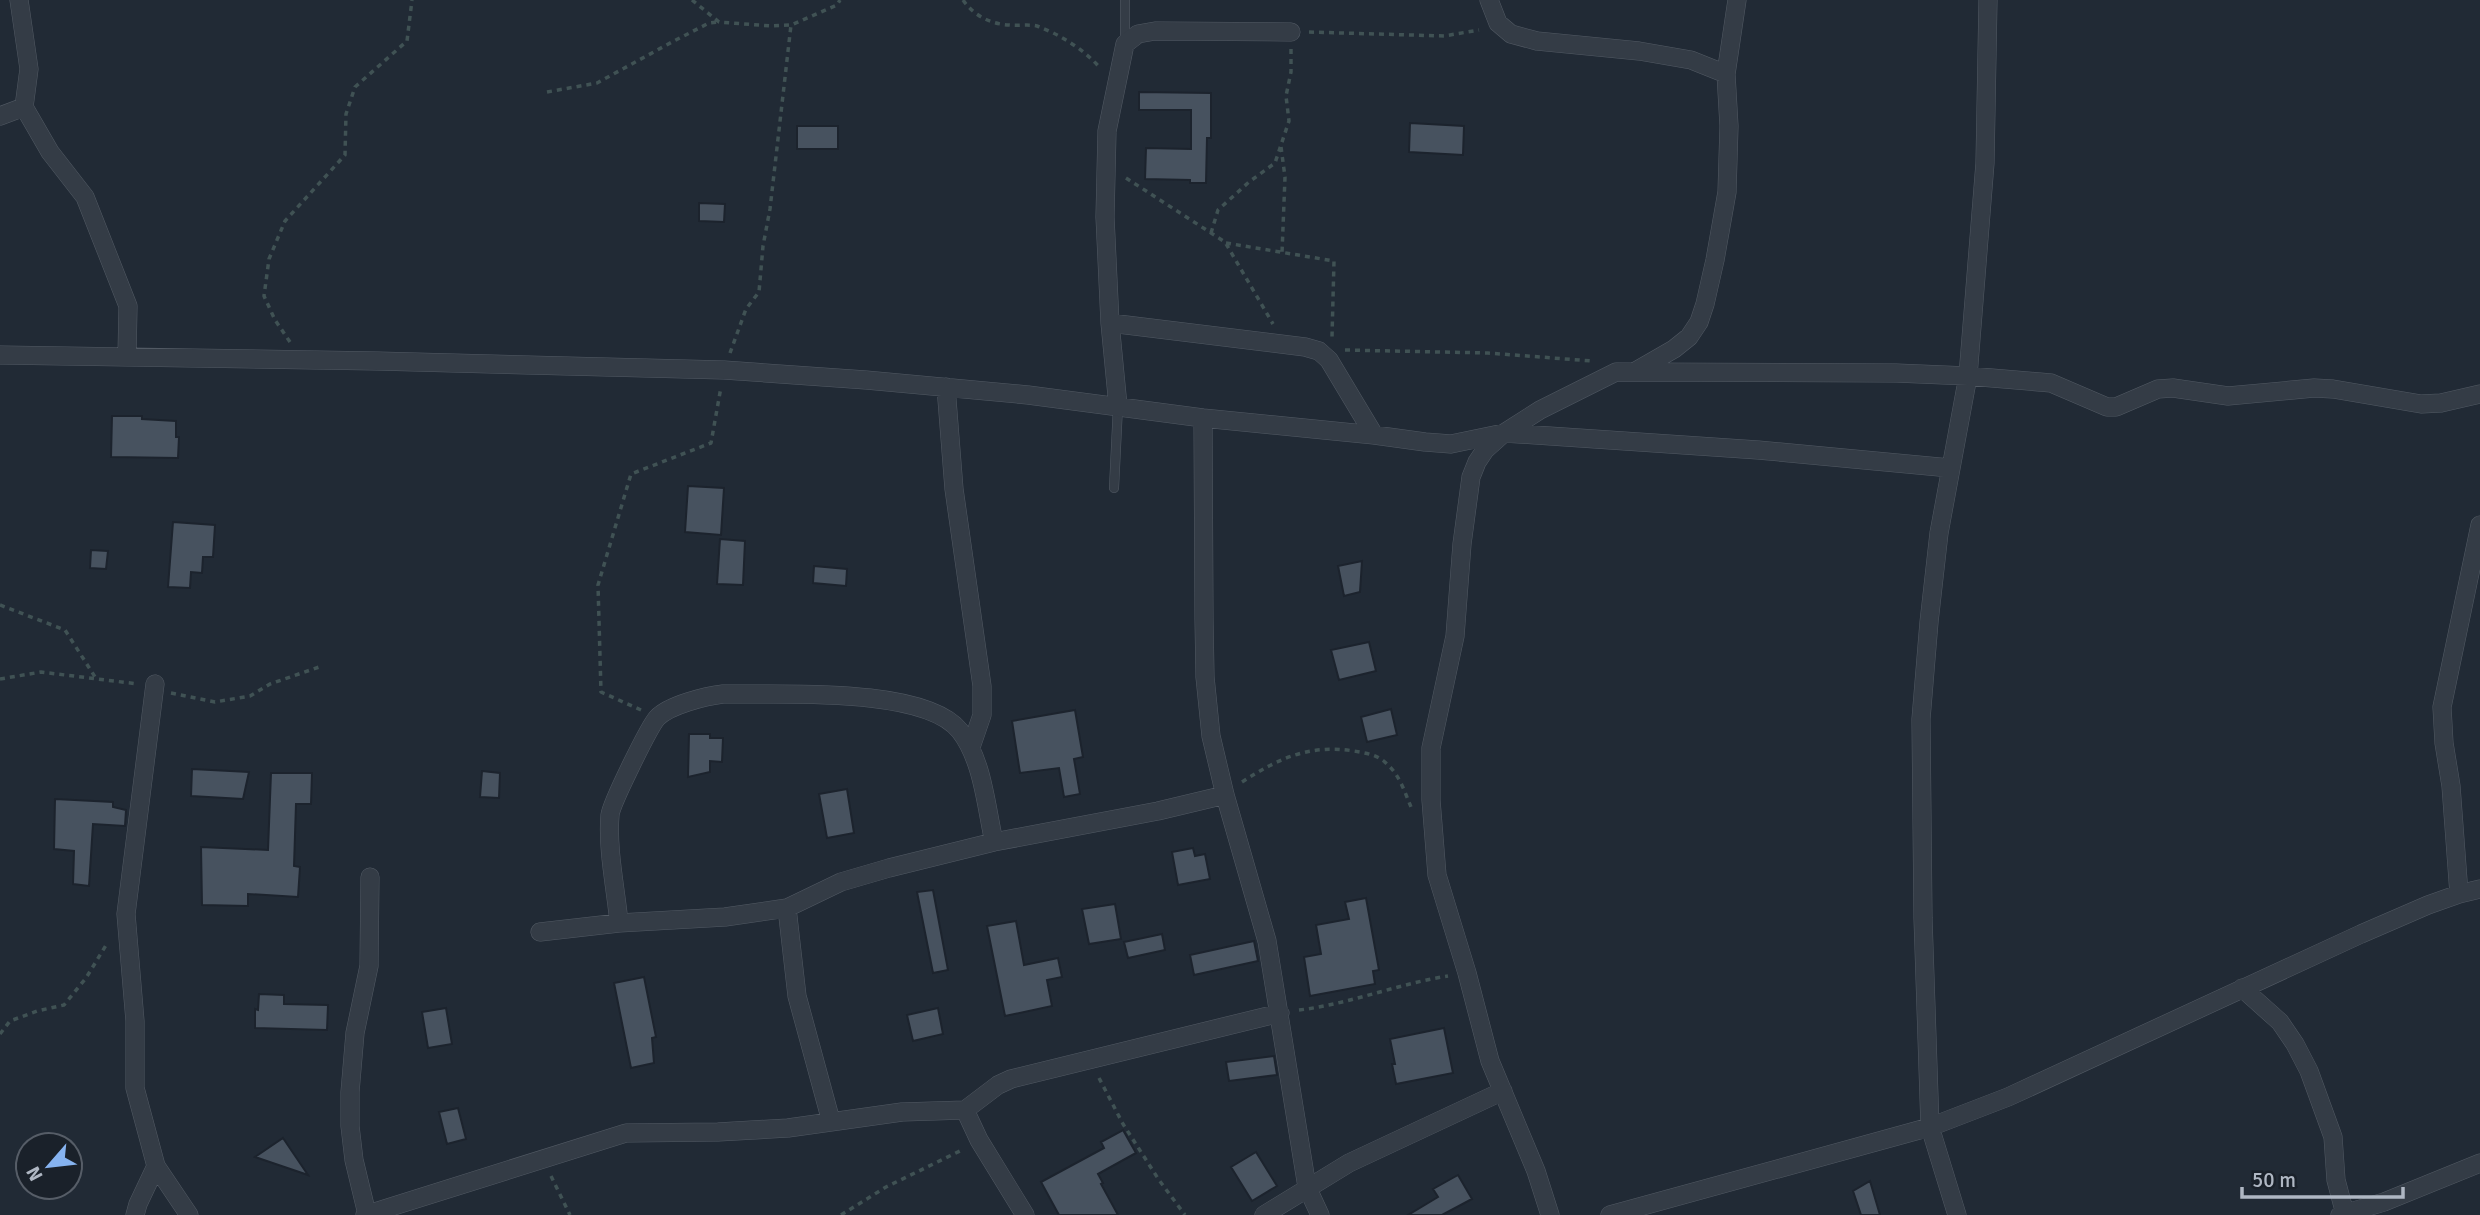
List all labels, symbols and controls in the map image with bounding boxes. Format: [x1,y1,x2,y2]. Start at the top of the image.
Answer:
north arrow [14,1131,84,1201]
scale bar [2242,1156,2403,1200]
text: N [21,1162,49,1185]
text: 50 m [2252,1167,2296,1193]

